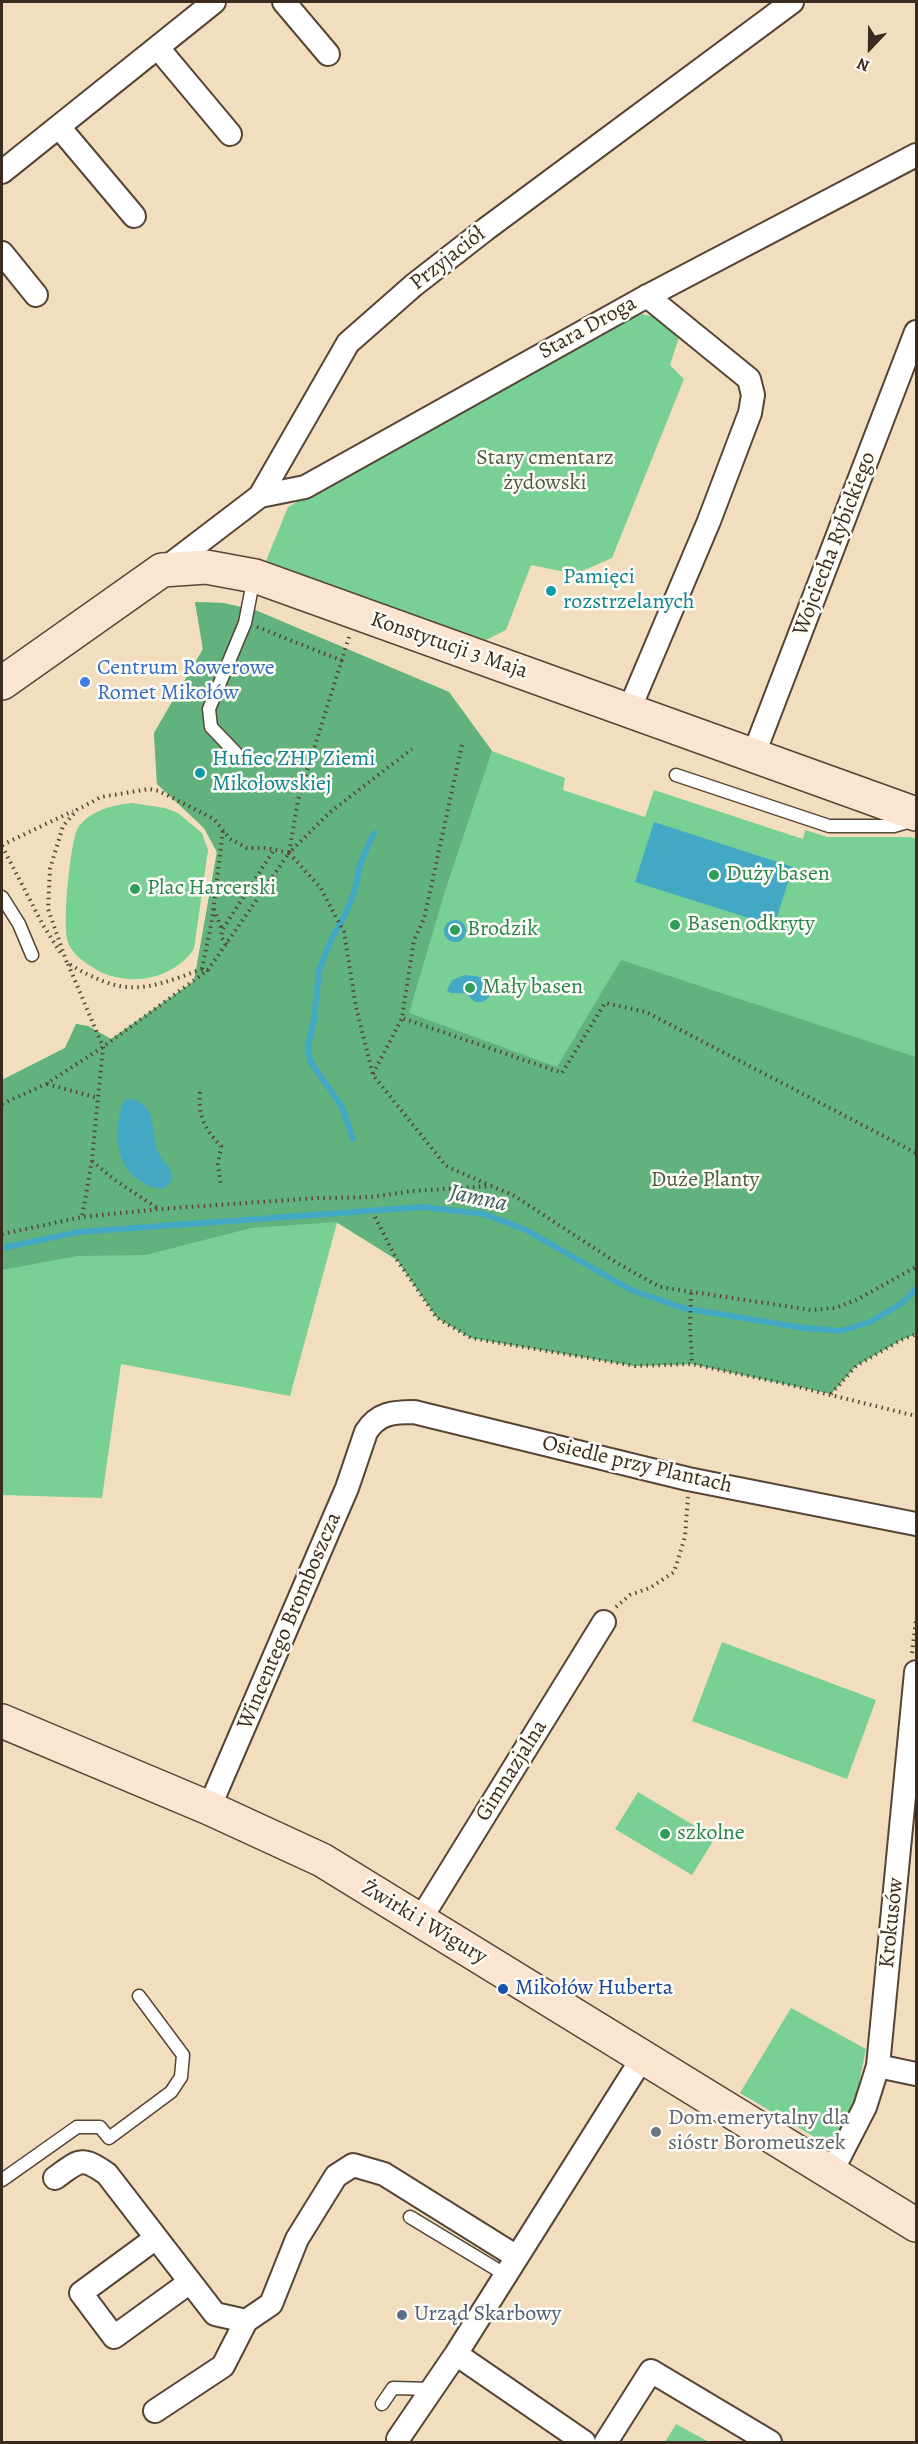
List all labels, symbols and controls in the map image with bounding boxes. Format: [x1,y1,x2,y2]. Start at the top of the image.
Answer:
north arrow [840,18,900,78]
text: N [854,52,873,77]
street label: Przyjaciół [405,221,491,297]
street label: Stara Droga [535,290,641,366]
park label: Stary cmentarz żydowski [476,446,614,498]
street label: Wojciecha Rybickiego [788,448,882,640]
place label: Pamięci rozstrzelanych [563,565,695,616]
marker: Pamięci rozstrzelanych [544,584,558,598]
street label: Konstytucji 3 Maja [367,607,531,685]
place label: Centrum Rowerowe Romet Mikołów [97,656,275,708]
marker: Centrum Rowerowe Romet Mikołów [78,675,92,689]
place label: Hufiec ZHP Ziemi Mikołowskiej [212,747,376,798]
marker: Hufiec ZHP Ziemi Mikołowskiej [193,766,207,780]
place label: Duży basen [726,862,830,888]
marker: Duży basen [707,868,721,882]
place label: Plac Harcerski [147,876,276,902]
marker: Plac Harcerski [128,882,142,896]
place label: Basen odkryty [687,912,815,938]
place label: Brodzik [467,917,538,943]
marker: Basen odkryty [668,918,682,932]
marker: Brodzik [448,923,462,937]
place label: Mały basen [482,975,583,1001]
marker: Mały basen [463,981,477,995]
park label: Duże Planty [651,1168,759,1194]
water label: Jamna [447,1179,509,1219]
street label: Osiedle przy Plantach [539,1430,735,1500]
street label: Wincentego Bromboszcza [232,1509,348,1733]
street label: Gimnazjalna [470,1715,554,1827]
place label: szkolne [677,1821,745,1847]
marker: szkolne [658,1827,672,1841]
street label: Żwirki i Wigury [357,1875,491,1971]
street label: Krokusów [874,1876,910,1970]
place label: Mikołów Huberta [515,1976,673,2002]
marker: Mikołów Huberta [496,1982,510,1996]
place label: Dom emerytalny dla sióstr Boromeuszek [668,2106,850,2158]
marker: Dom emerytalny dla sióstr Boromeuszek [649,2125,663,2139]
place label: Urząd Skarbowy [414,2302,561,2328]
marker: Urząd Skarbowy [395,2308,409,2322]

